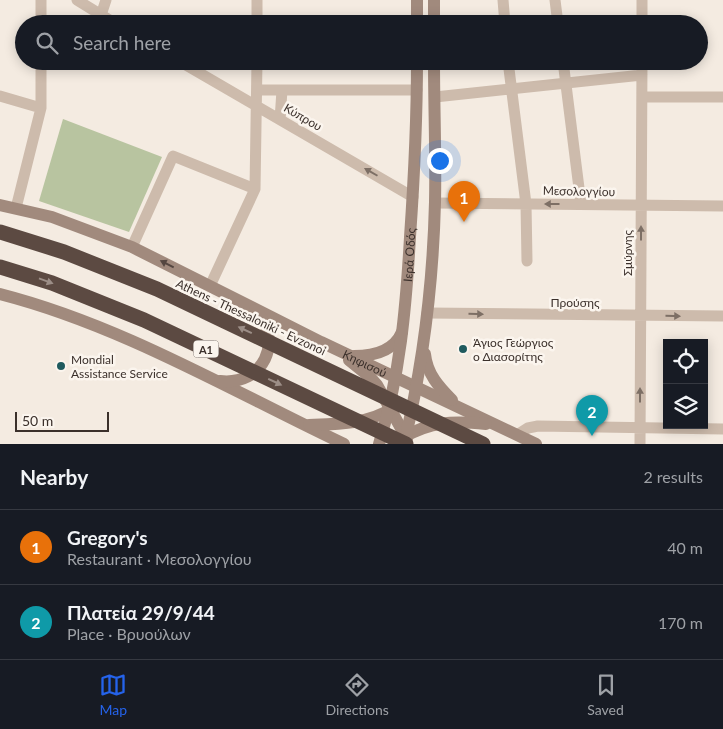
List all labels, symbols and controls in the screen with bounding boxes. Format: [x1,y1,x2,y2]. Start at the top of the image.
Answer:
search box [15,15,708,70]
icon: search [33,29,61,57]
text: Search here [73,31,171,54]
street label: Κύπρου [281,100,325,134]
your location [427,148,453,174]
one-way arrow [364,168,377,177]
pin: 1 [448,181,480,222]
street label: Μεσολογγίου [543,183,615,199]
one-way arrow [544,200,560,208]
one-way arrow [637,225,645,241]
street label: Ιερά Οδός [400,227,418,282]
street label: Σμύρνης [620,229,635,276]
one-way arrow [160,260,174,268]
street label: Athens - Thessaloniki - Evzonoi [174,276,328,358]
one-way arrow [39,278,54,285]
street label: Προύσης [551,295,600,310]
one-way arrow [468,310,484,318]
one-way arrow [666,312,682,320]
one-way arrow [237,326,252,335]
place label: Άγιος Γεώργιος ο Διασορίτης [473,335,554,364]
map controls [663,339,708,429]
button: locate [663,339,708,384]
road number: Α1 [194,340,218,358]
marker: Άγιος Γεώργιος ο Διασορίτης [457,343,469,355]
street label: Κηφισού [340,346,390,380]
place label: Mondial Assistance Service [71,352,168,381]
marker: Mondial Assistance Service [55,360,67,372]
one-way arrow [268,378,282,386]
button: layers [663,384,708,429]
one-way arrow [636,387,644,403]
pin: 2 [576,395,608,436]
scale bar [15,409,109,432]
text: 50 m [22,412,53,429]
text: Nearby [20,464,88,489]
text: 2 results [643,467,703,486]
text: Gregory's [67,526,148,549]
text: 1 [31,538,41,557]
text: 40 m [667,538,703,557]
text: Restaurant · Μεσολογγίου [67,549,252,568]
text: Πλατεία 29/9/44 [67,601,215,624]
text: 2 [31,613,41,632]
text: 170 m [658,613,703,632]
text: Place · Βρυούλων [67,624,191,643]
tab: Map [99,671,127,718]
tab: Directions [326,671,389,718]
tab: Saved [587,671,624,718]

